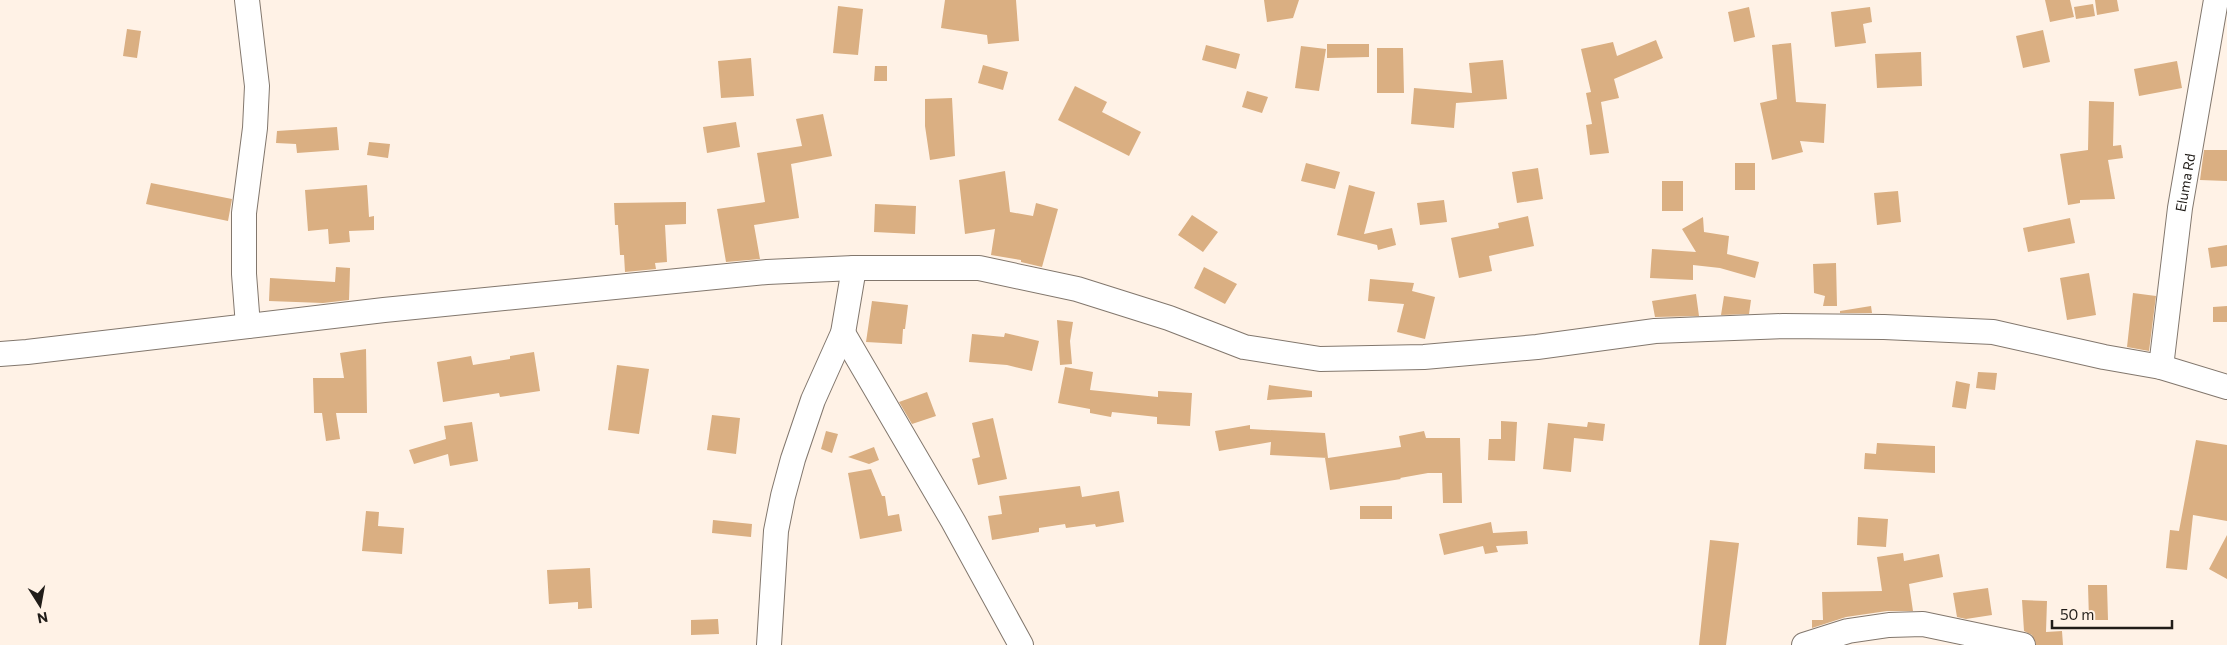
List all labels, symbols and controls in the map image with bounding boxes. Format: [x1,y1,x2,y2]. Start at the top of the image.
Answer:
street label: Eluma Rd [2171,152,2198,213]
north arrow [15,580,65,630]
scale bar [2052,598,2172,630]
text: 50 m [2060,605,2094,623]
text: N [36,609,49,628]

